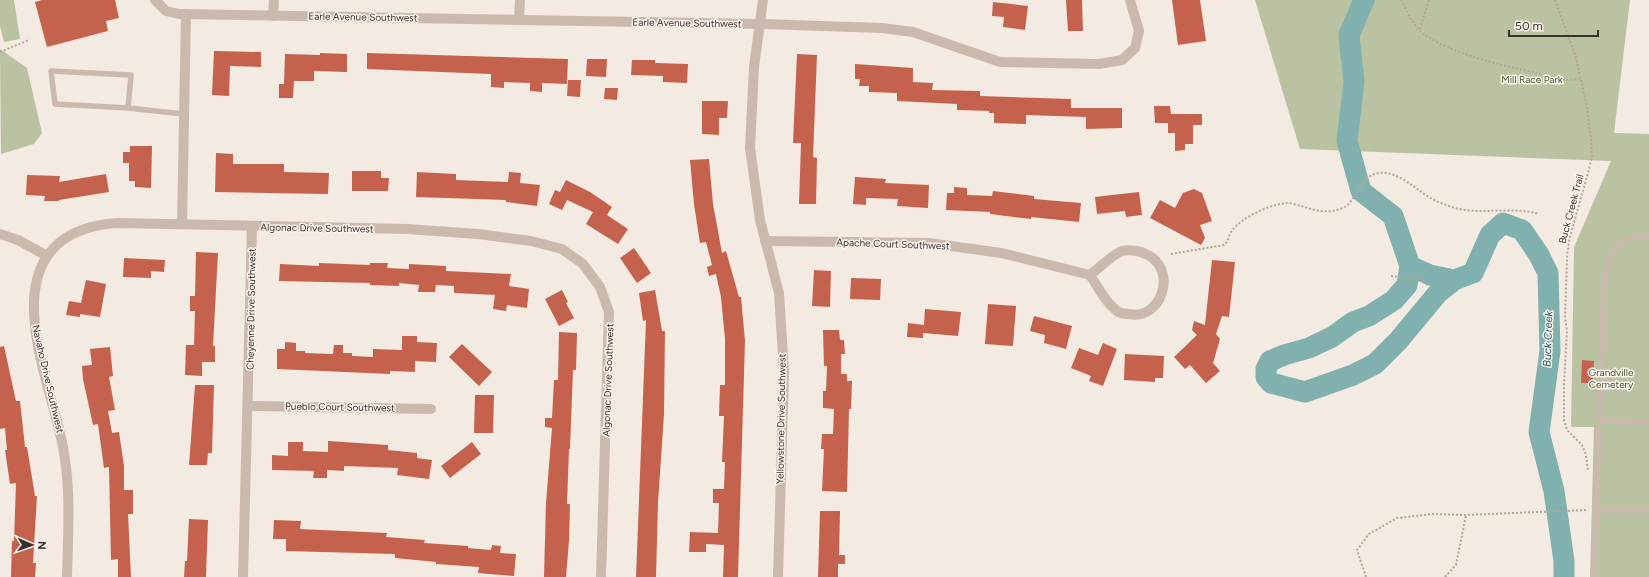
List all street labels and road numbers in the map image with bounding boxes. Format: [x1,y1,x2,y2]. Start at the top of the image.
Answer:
street label: Earle Avenue Southwest [308,10,418,24]
street label: Earle Avenue Southwest [632,16,742,30]
street label: Buck Creek Trail [1555,173,1587,245]
street label: Algonac Drive Southwest [260,221,374,235]
street label: Apache Court Southwest [836,236,950,252]
street label: Cheyenne Drive Southwest [243,248,259,370]
street label: Algonac Drive Southwest [600,323,616,437]
street label: Navaho Drive Southwest [29,324,67,435]
street label: Yellowstone Drive Southwest [773,353,789,484]
street label: Pueblo Court Southwest [285,400,395,414]

